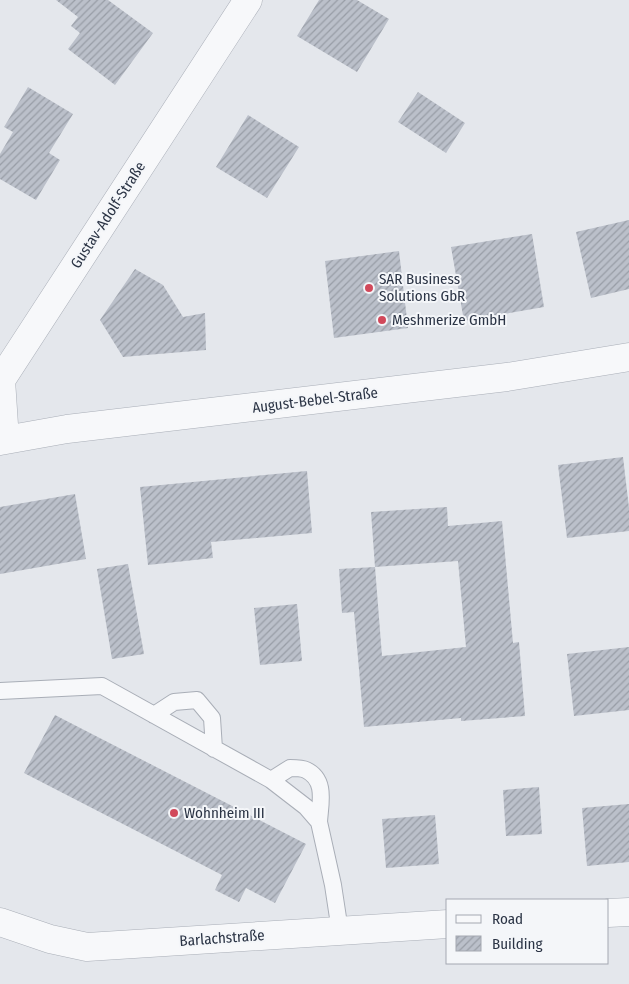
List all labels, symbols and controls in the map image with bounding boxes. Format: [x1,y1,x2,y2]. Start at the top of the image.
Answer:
street label: Gustav-Adolf-Straße [67,158,149,272]
place label: SAR Business Solutions GbR [379,270,465,305]
marker: SAR Business Solutions GbR [363,282,375,294]
place label: Meshmerize GmbH [392,311,506,329]
marker: Meshmerize GmbH [376,314,388,326]
street label: August-Bebel-Straße [251,383,379,417]
place label: Wohnheim III [184,804,265,822]
marker: Wohnheim III [168,807,180,819]
legend [446,899,609,964]
text: Road [492,910,523,928]
street label: Barlachstraße [179,926,265,950]
text: Building [492,935,543,953]

